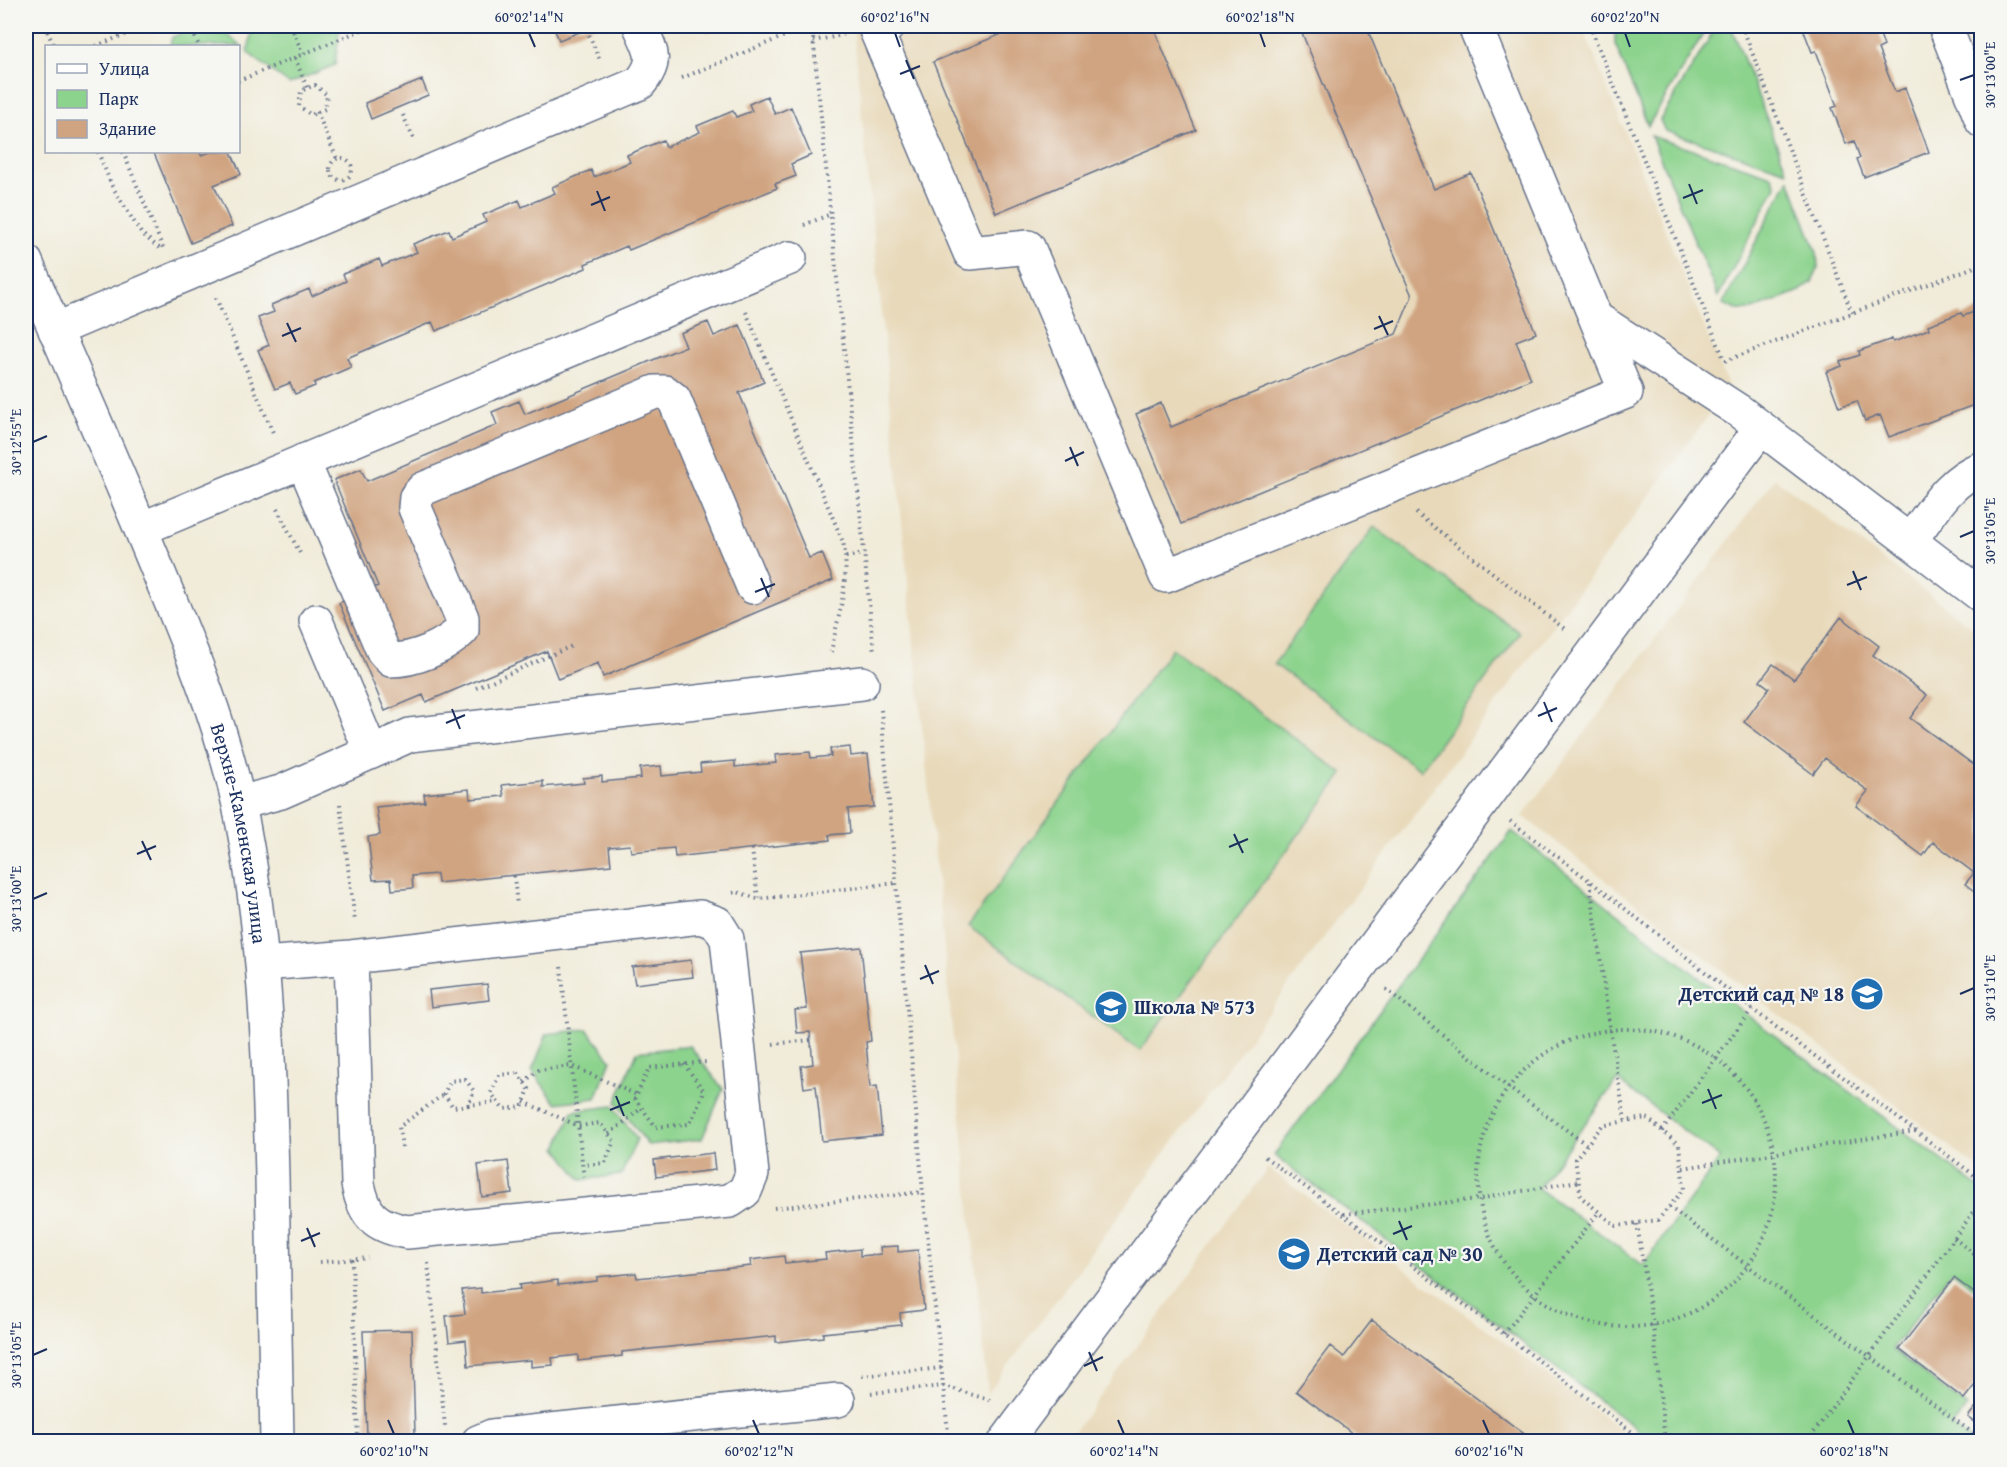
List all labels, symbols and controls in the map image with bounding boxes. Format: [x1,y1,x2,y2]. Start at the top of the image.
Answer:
text: 60°02'14"N [495,6,564,27]
text: 60°02'16"N [861,6,930,27]
text: 60°02'18"N [1226,6,1295,27]
text: 60°02'20"N [1591,6,1660,27]
text: 30°13'00"E [1979,41,2000,108]
legend [45,45,240,153]
text: Улица [99,55,150,82]
text: Парк [99,85,139,112]
text: Здание [99,115,156,142]
text: 30°12'55"E [5,408,26,475]
text: 30°13'05"E [1979,497,2000,564]
street label: Верхне-Каменская улица [204,719,275,945]
text: 30°13'00"E [5,865,26,932]
text: 30°13'10"E [1979,954,2000,1021]
school or university icon: Детский сад № 18 [1849,976,1885,1012]
place label: Детский сад № 18 [1677,979,1844,1008]
school or university icon: Школа № 573 [1093,989,1129,1025]
place label: Школа № 573 [1134,992,1255,1021]
school or university icon: Детский сад № 30 [1276,1236,1312,1272]
place label: Детский сад № 30 [1316,1239,1483,1268]
text: 30°13'05"E [5,1321,26,1388]
text: 60°02'10"N [360,1440,429,1461]
text: 60°02'12"N [725,1440,794,1461]
text: 60°02'14"N [1090,1440,1159,1461]
text: 60°02'16"N [1455,1440,1524,1461]
text: 60°02'18"N [1820,1440,1889,1461]

